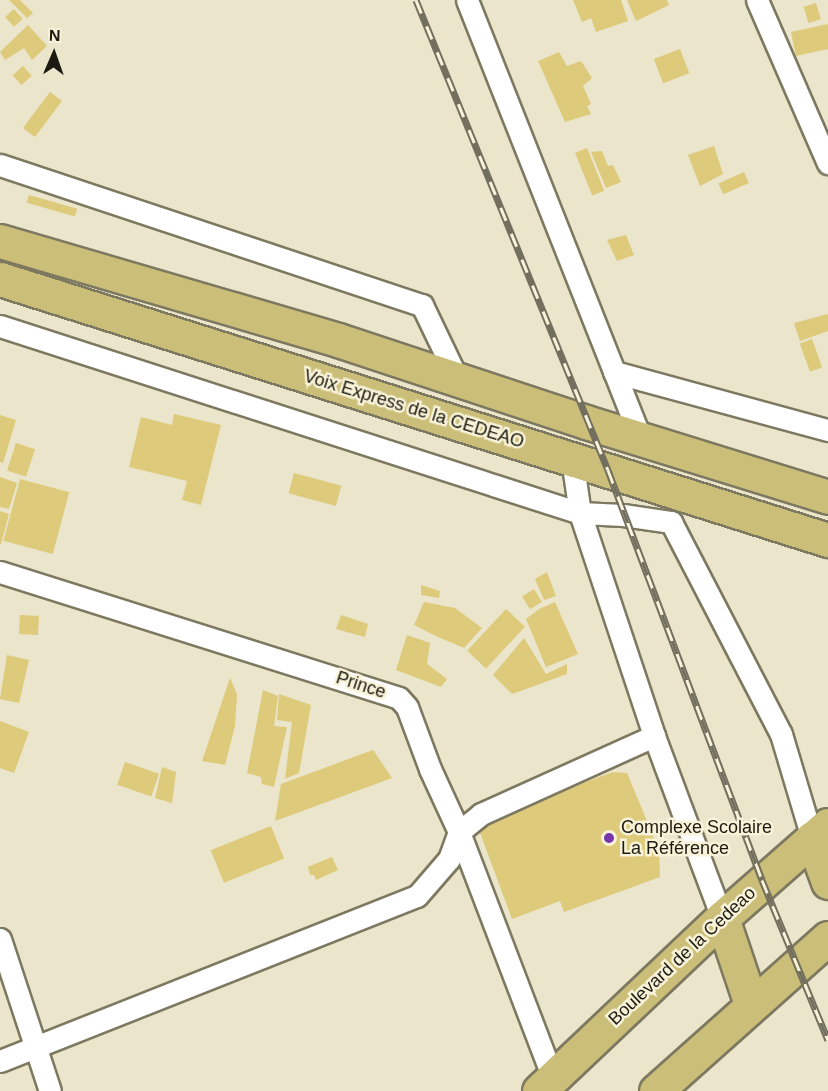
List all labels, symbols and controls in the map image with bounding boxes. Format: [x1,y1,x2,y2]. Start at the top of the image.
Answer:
north arrow [24,24,84,84]
text: N [49,27,61,44]
street label: Voix Express de la CEDEAO [301,365,527,453]
street label: Prince [333,667,389,703]
place label: Complexe Scolaire La Référence [621,817,772,860]
marker: Complexe Scolaire La Référence [602,831,616,845]
street label: Boulevard de la Cedeao [604,882,760,1030]

